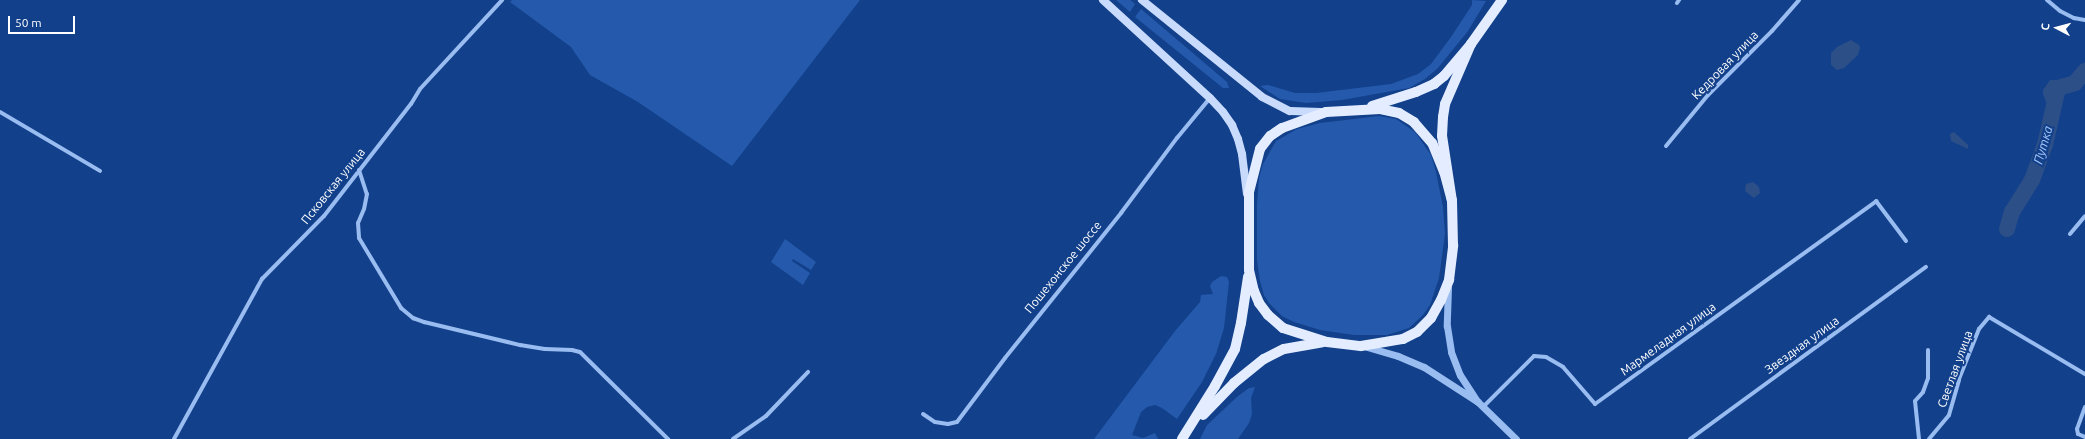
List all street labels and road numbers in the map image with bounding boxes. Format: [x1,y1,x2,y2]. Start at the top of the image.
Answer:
street label: Кедровая улица [1689,28,1761,102]
street label: Псковская улица [298,145,368,227]
street label: Пошехонское шоссе [1022,218,1104,316]
street label: Мармеладная улица [1617,300,1719,378]
street label: Звездная улица [1762,313,1842,377]
street label: Светлая улица [1934,329,1976,409]

